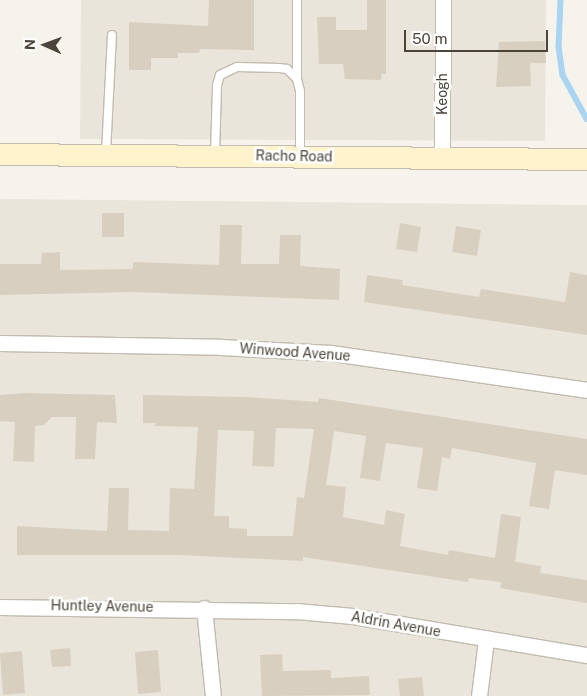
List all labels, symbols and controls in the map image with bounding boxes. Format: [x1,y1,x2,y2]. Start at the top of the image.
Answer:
north arrow [20,20,70,70]
scale bar [407,20,551,52]
text: 50 m [412,30,447,47]
text: N [22,39,38,50]
street label: Keogh [434,73,450,115]
street label: Racho Road [255,147,333,165]
street label: Winwood Avenue [239,340,351,364]
street label: Huntley Avenue [50,597,154,615]
street label: Aldrin Avenue [350,608,442,640]

